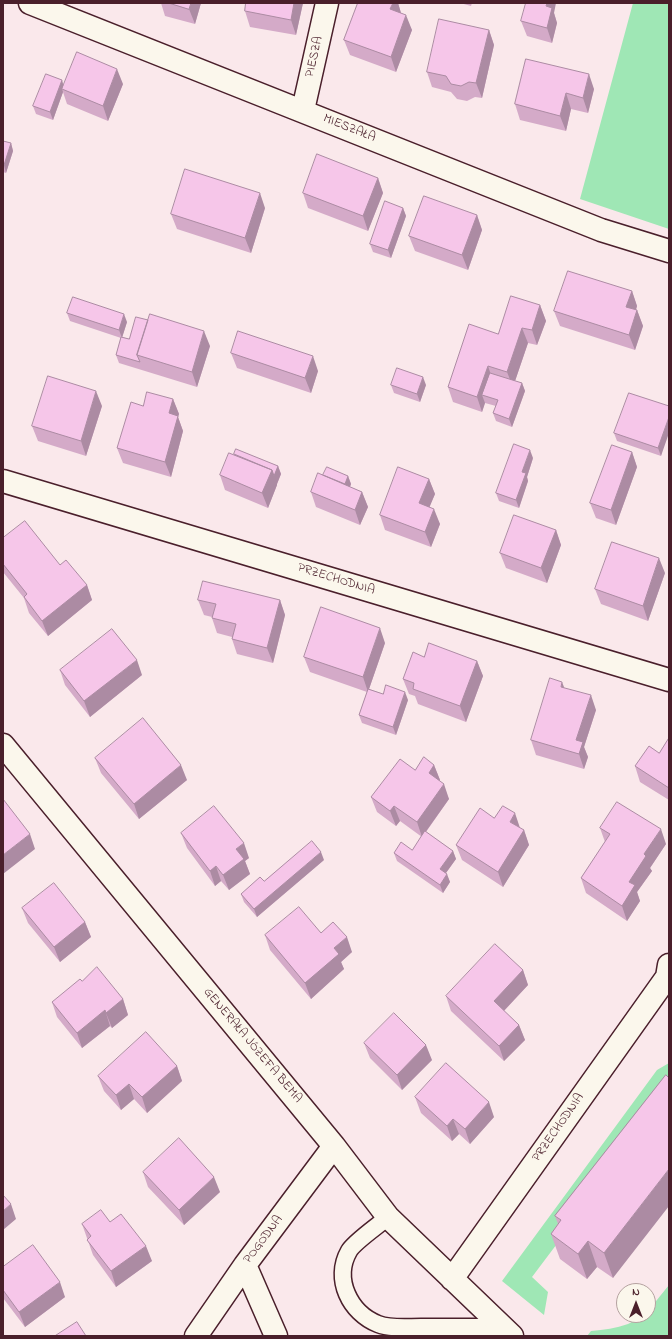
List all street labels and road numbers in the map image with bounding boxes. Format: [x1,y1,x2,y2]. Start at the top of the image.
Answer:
street label: PIESZA [303,35,327,79]
street label: MIESZAŁA [320,111,378,147]
street label: PRZECHODNIA [295,561,377,599]
street label: GENERAŁA JÓZEFA BEMA [199,985,305,1107]
street label: PRZECHODNIA [530,1091,588,1165]
street label: POGODNA [241,1213,287,1267]

